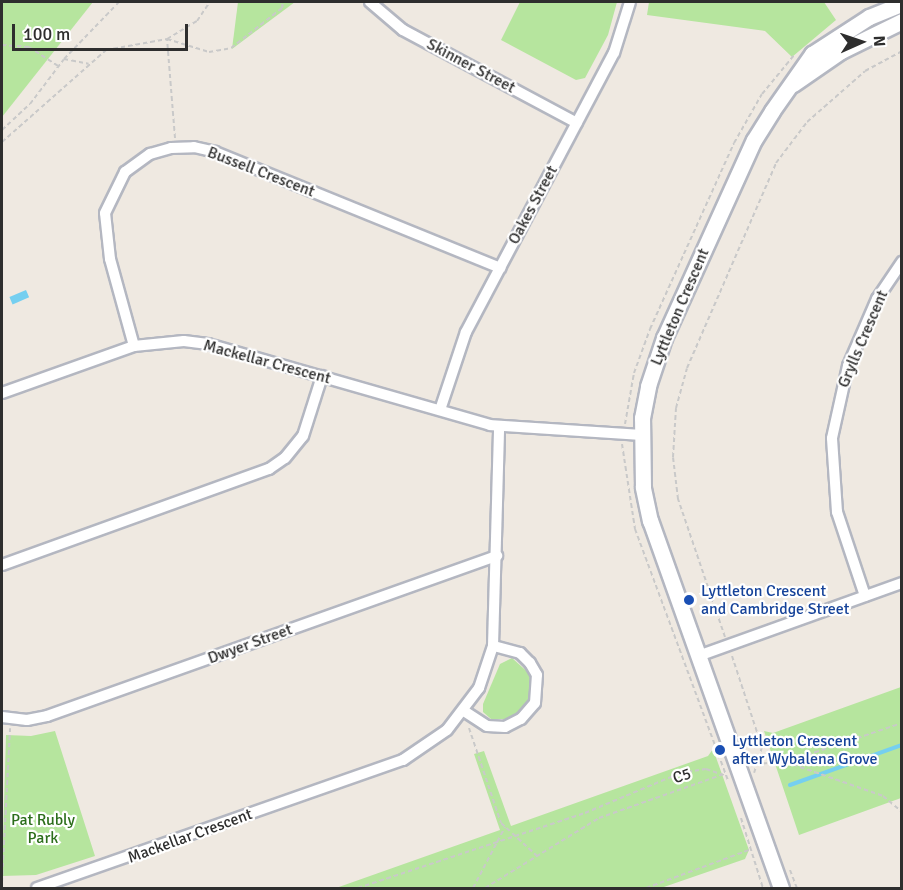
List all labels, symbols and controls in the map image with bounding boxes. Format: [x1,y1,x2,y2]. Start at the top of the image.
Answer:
scale bar [15,12,190,50]
north arrow [831,12,891,72]
text: 100 m [23,23,70,45]
street label: Skinner Street [423,35,519,97]
text: N [869,35,889,47]
street label: Bussell Crescent [205,143,317,201]
street label: Oakes Street [504,162,562,248]
street label: Lyttleton Crescent [647,246,713,368]
street label: Grylls Crescent [834,287,892,391]
street label: Mackellar Crescent [201,336,333,388]
place label: Lyttleton Crescent and Cambridge Street [701,581,849,619]
marker: Lyttleton Crescent and Cambridge Street [682,593,696,607]
street label: Dwyer Street [205,620,295,668]
place label: Lyttleton Crescent after Wybalena Grove [732,731,877,769]
marker: Lyttleton Crescent after Wybalena Grove [713,743,727,757]
street label: C5 [670,764,694,788]
street label: Mackellar Crescent [125,805,255,867]
park label: Pat Rubly Park [11,810,75,848]

